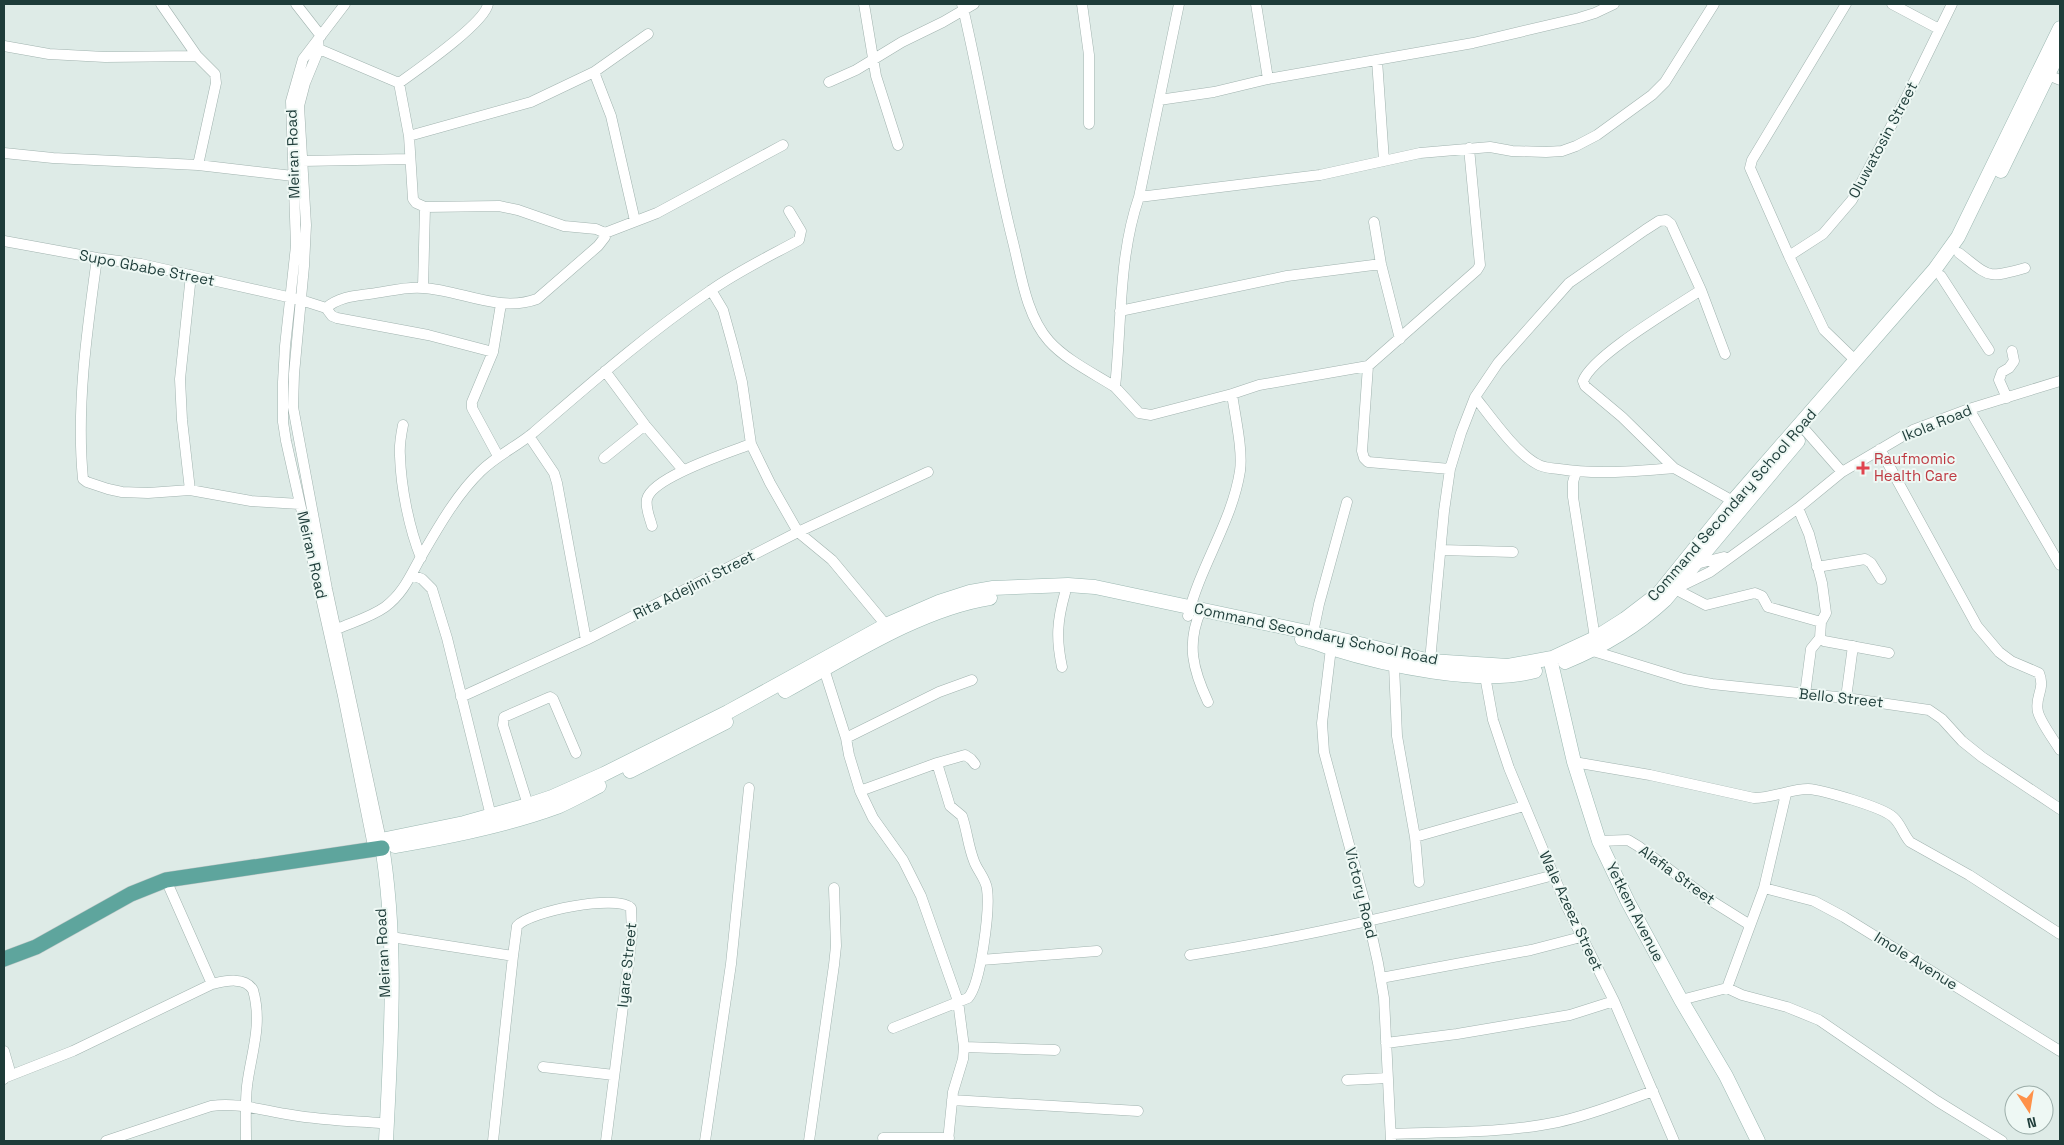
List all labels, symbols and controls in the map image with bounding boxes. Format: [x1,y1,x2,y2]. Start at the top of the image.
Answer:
street label: Oluwatosin Street [1844,78,1921,201]
street label: Meiran Road [281,109,304,199]
street label: Supo Gbabe Street [78,245,217,290]
street label: Ikola Road [1899,400,1974,445]
street label: Command Secondary School Road [1643,405,1820,605]
place label: Raufmomic Health Care [1874,449,1958,485]
marker: Raufmomic Health Care [1856,461,1870,475]
street label: Meiran Road [293,509,332,601]
street label: Rita Adejimi Street [630,546,758,623]
street label: Command Secondary School Road [1192,598,1440,669]
street label: Bello Street [1798,684,1884,711]
street label: Alafia Street [1635,841,1719,909]
street label: Victory Road [1341,845,1382,940]
street label: Wale Azeez Street [1535,848,1608,974]
street label: Yetkem Avenue [1602,859,1669,965]
street label: Meiran Road [371,908,394,998]
street label: Iyare Street [613,921,640,1008]
street label: Imole Avenue [1871,927,1962,994]
north arrow [2004,1085,2054,1135]
text: N [2025,1113,2038,1132]

